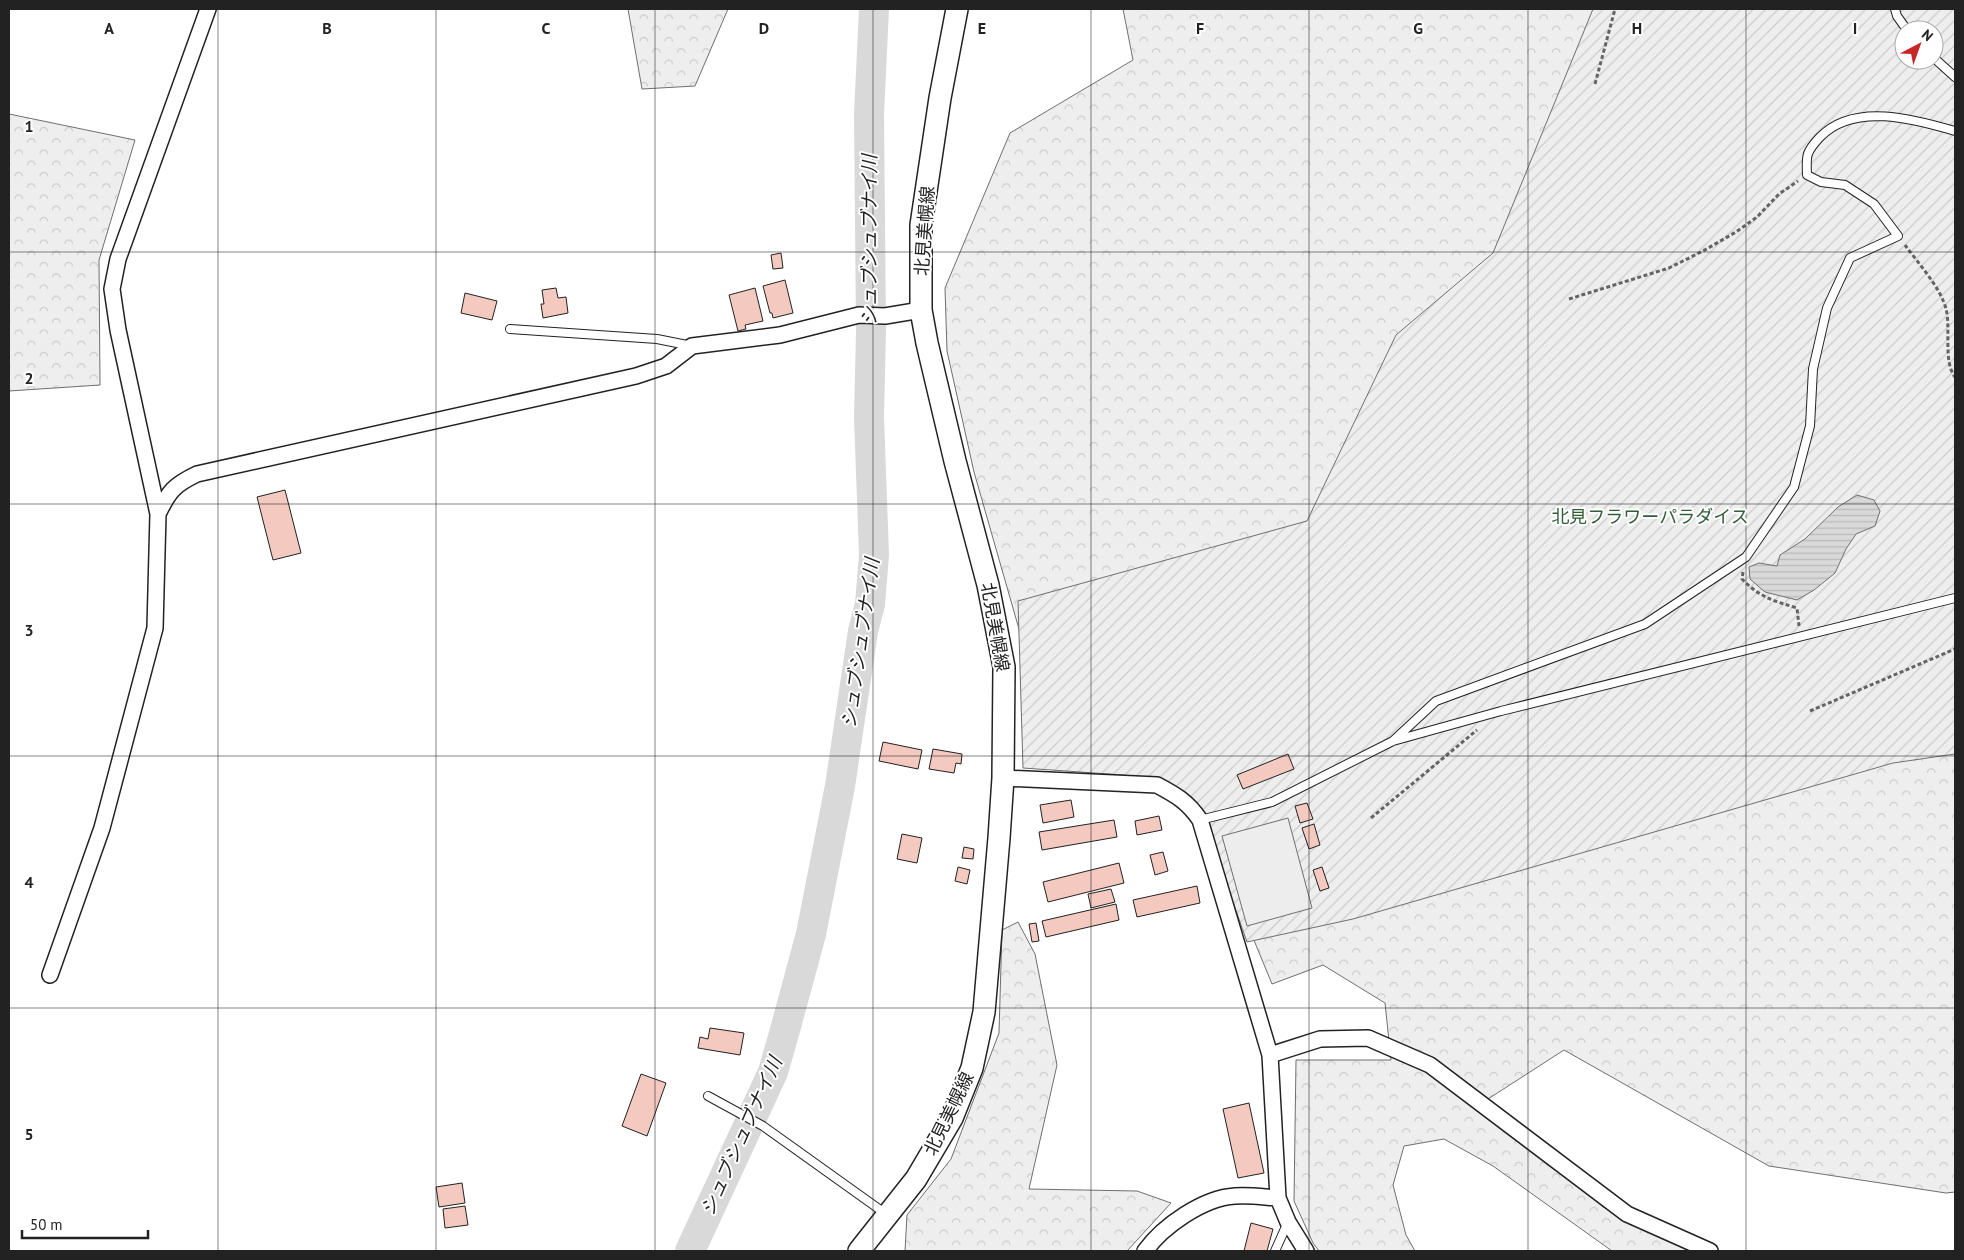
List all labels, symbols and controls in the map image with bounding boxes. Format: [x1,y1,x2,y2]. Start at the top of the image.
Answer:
text: A [104,18,114,38]
text: B [322,18,332,38]
text: C [542,18,551,38]
text: D [759,18,769,38]
text: E [978,18,986,38]
text: F [1196,18,1204,38]
text: G [1413,18,1423,38]
text: H [1632,18,1642,38]
text: I [1853,18,1857,38]
north arrow [1894,20,1944,70]
text: N [1918,25,1937,45]
text: 1 [24,116,34,136]
water label: シュブシュブナイ川 [857,153,881,326]
street label: 北見美幌線 [910,185,939,277]
text: 2 [24,368,34,388]
park label: 北見フラワーパラダイス [1551,505,1749,528]
water label: シュブシュブナイ川 [836,555,884,729]
street label: 北見美幌線 [976,581,1015,673]
text: 3 [24,620,34,640]
text: 4 [24,872,34,892]
water label: シュブシュブナイ川 [695,1051,788,1219]
street label: 北見美幌線 [918,1068,979,1159]
text: 5 [24,1124,34,1144]
scale bar [22,1208,149,1240]
text: 50 m [30,1215,63,1234]

